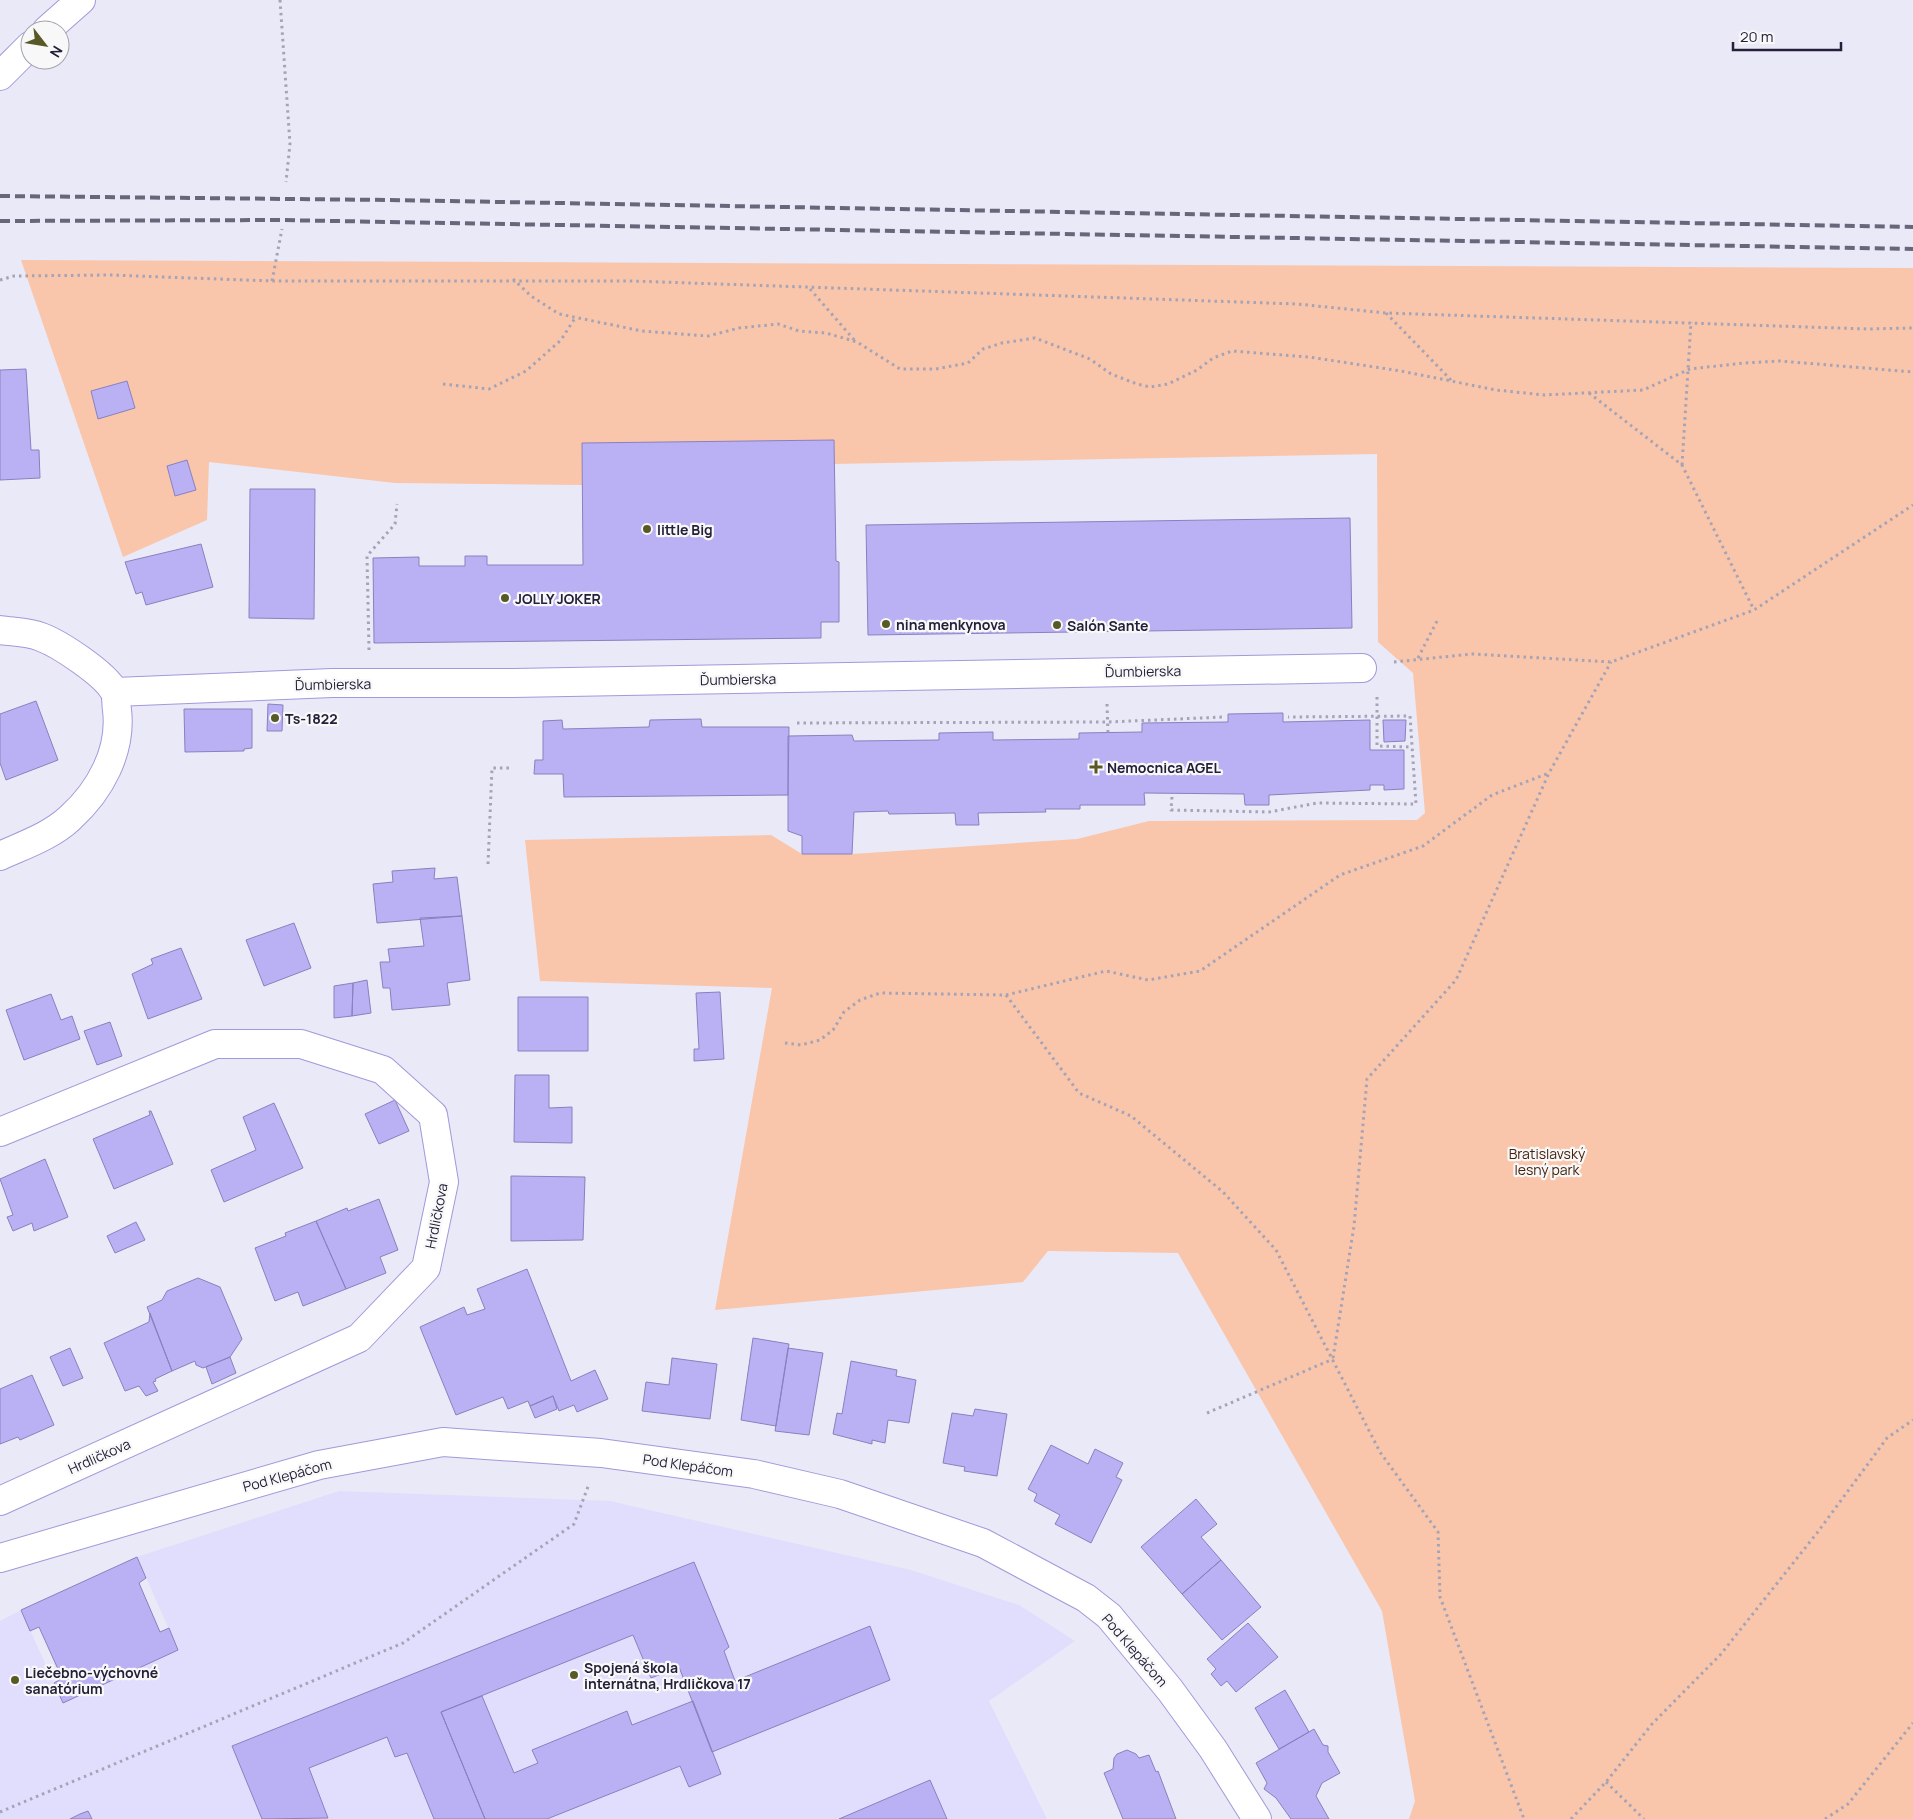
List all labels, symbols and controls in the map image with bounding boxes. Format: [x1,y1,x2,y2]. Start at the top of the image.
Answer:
north arrow [20,20,70,70]
scale bar [1733,20,1840,52]
text: 20 m [1740,26,1773,47]
text: N [46,43,67,61]
place label: little Big [657,520,713,539]
marker: little Big [641,523,653,535]
place label: JOLLY JOKER [515,589,601,608]
marker: JOLLY JOKER [499,592,511,604]
place label: nina menkynova [896,615,1006,634]
place label: Salón Sante [1067,616,1149,635]
marker: nina menkynova [880,618,892,630]
marker: Salón Sante [1051,619,1063,631]
street label: Ďumbierska [1105,661,1181,681]
street label: Ďumbierska [700,669,776,689]
street label: Ďumbierska [295,674,371,694]
place label: Ts-1822 [285,709,338,728]
marker: Ts-1822 [269,712,281,724]
place label: Nemocnica AGEL [1107,758,1221,777]
marker: Nemocnica AGEL [1089,760,1103,774]
park label: Bratislavský lesný park [1509,1144,1586,1179]
street label: Hrdličkova [420,1182,452,1250]
street label: Hrdličkova [65,1434,133,1478]
street label: Pod Klepáčom [642,1449,735,1481]
street label: Pod Klepáčom [241,1454,334,1496]
street label: Pod Klepáčom [1098,1609,1172,1691]
place label: Spojená škola internátna, Hrdličkova 17 [584,1658,751,1693]
place label: Liečebno-výchovné sanatórium [25,1663,158,1698]
marker: Spojená škola internátna, Hrdličkova 17 [568,1669,580,1681]
marker: Liečebno-výchovné sanatórium [9,1674,21,1686]

